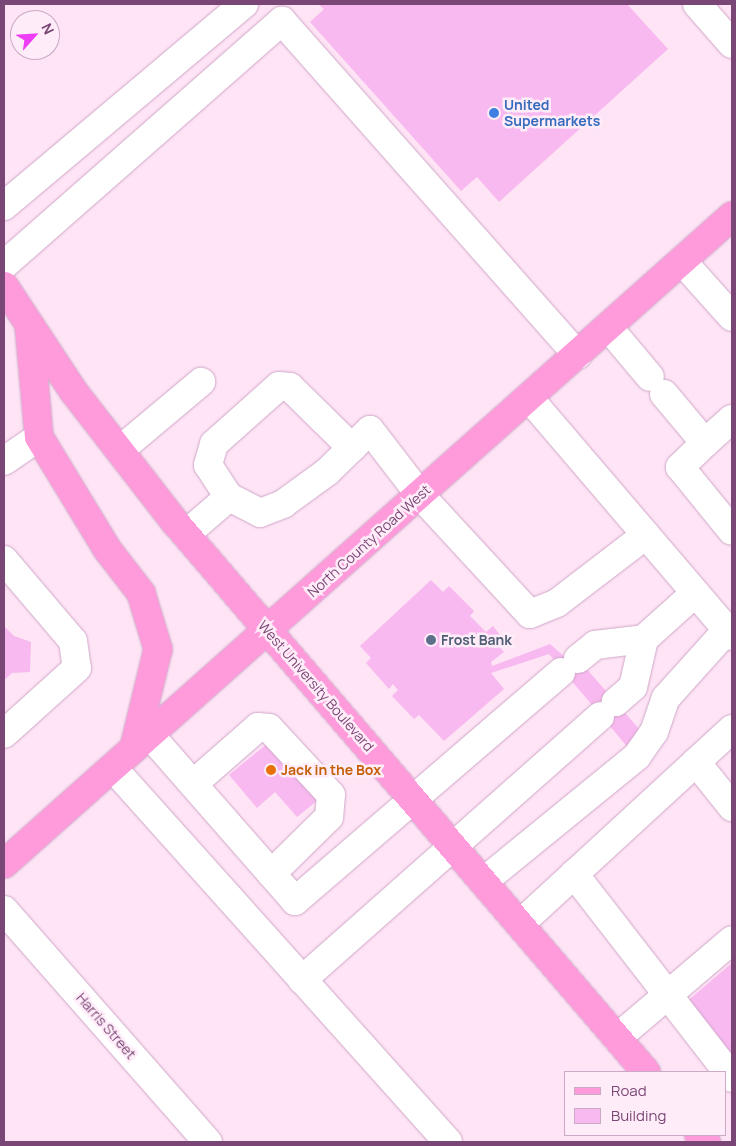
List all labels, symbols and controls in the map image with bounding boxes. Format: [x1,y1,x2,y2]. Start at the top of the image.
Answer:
north arrow [10,10,60,60]
text: N [37,20,59,37]
place label: United Supermarkets [504,97,600,130]
marker: United Supermarkets [488,107,500,119]
street label: North County Road West [304,481,434,601]
street label: West University Boulevard [255,617,377,755]
place label: Frost Bank [441,632,512,648]
marker: Frost Bank [425,634,437,646]
place label: Jack in the Box [281,762,381,778]
marker: Jack in the Box [265,764,277,776]
street label: Harris Street [73,990,139,1062]
legend [564,1071,726,1136]
text: Road [611,1080,647,1101]
text: Building [611,1105,666,1126]

